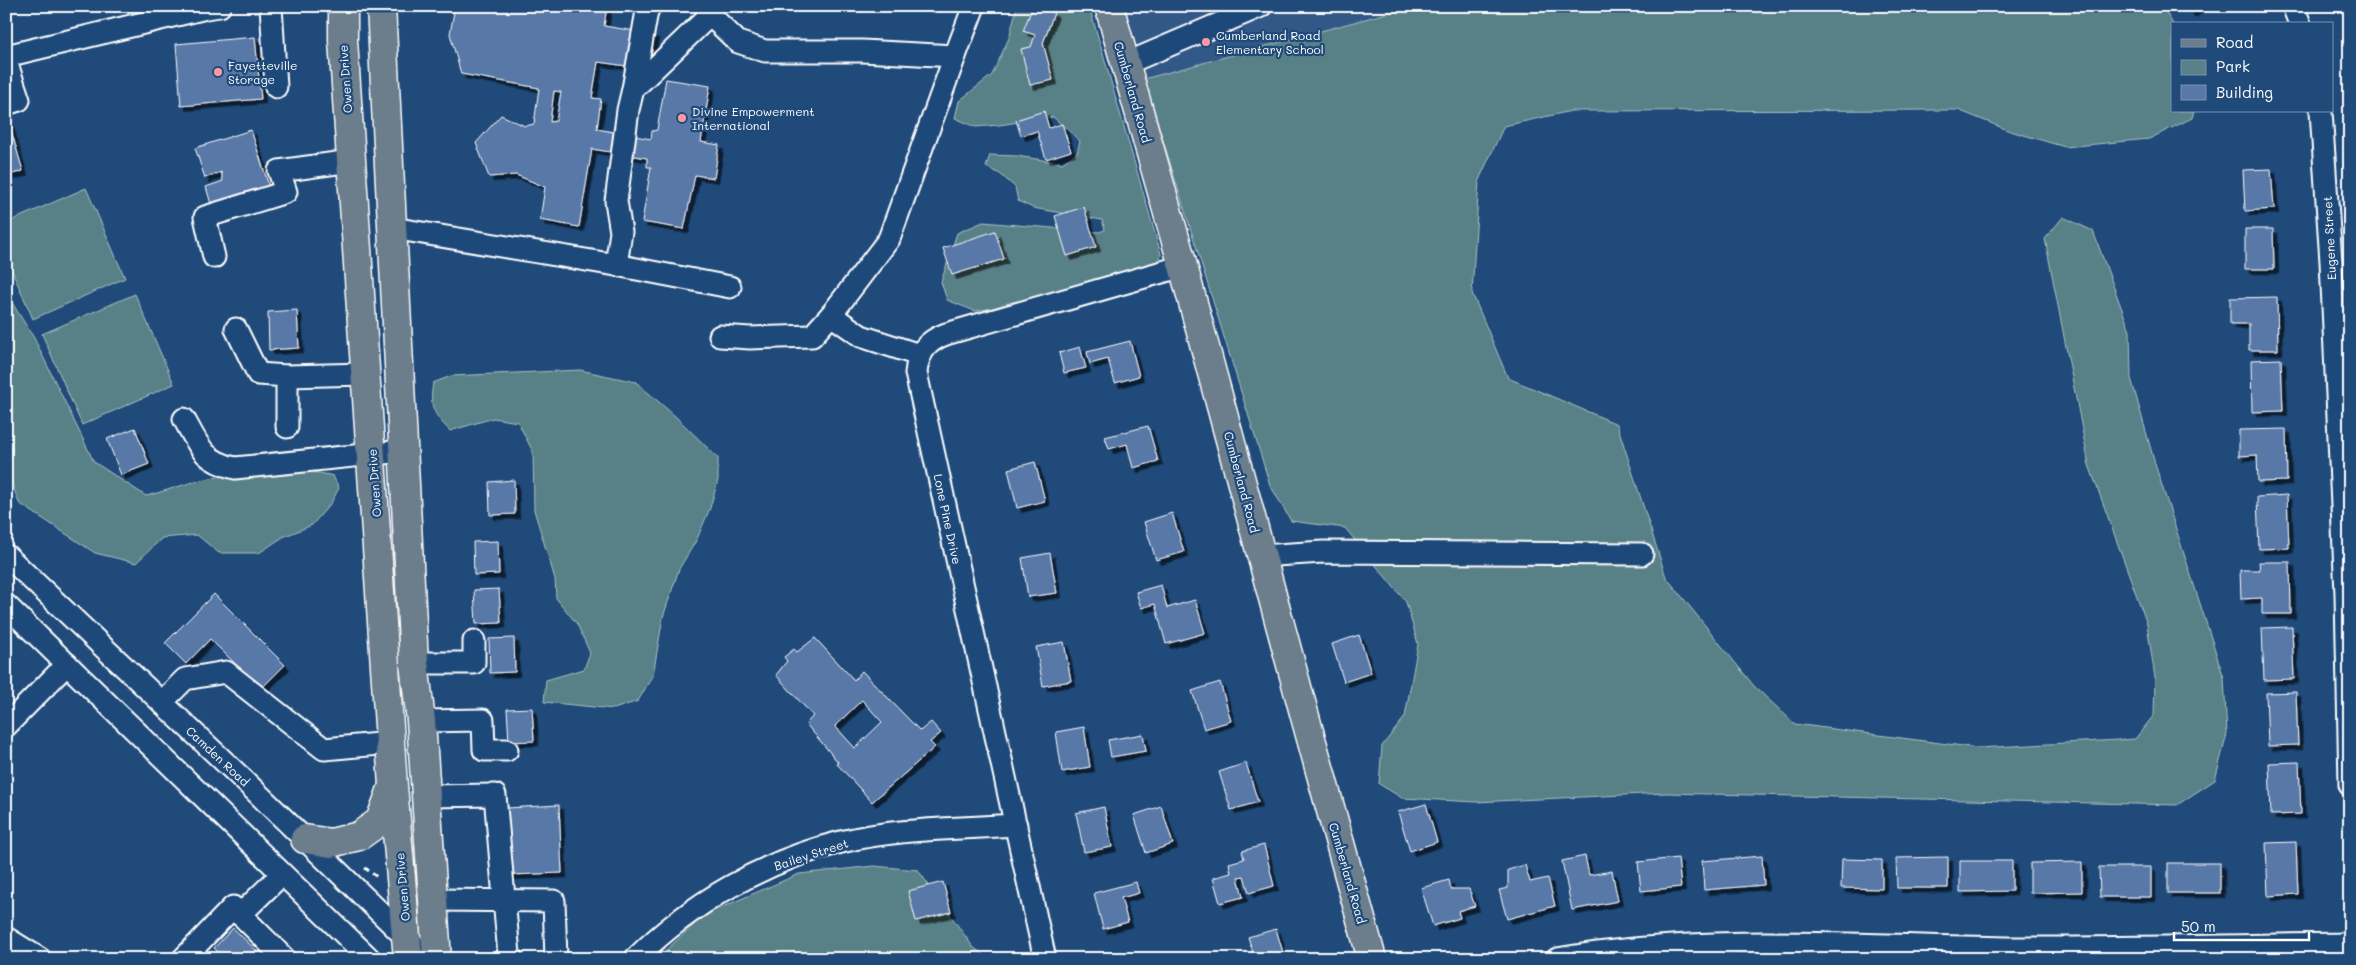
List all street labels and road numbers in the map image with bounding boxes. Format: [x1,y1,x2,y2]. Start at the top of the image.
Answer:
street label: Cumberland Road [1111,40,1155,145]
street label: Owen Drive [335,44,355,114]
street label: Eugene Street [2319,196,2339,280]
street label: Cumberland Road [1221,430,1263,535]
street label: Owen Drive [364,448,384,518]
street label: Lone Pine Drive [931,472,965,566]
street label: Camden Road [183,723,253,790]
street label: Cumberland Road [1326,821,1370,926]
street label: Bailey Street [772,834,850,874]
street label: Owen Drive [391,852,413,922]

